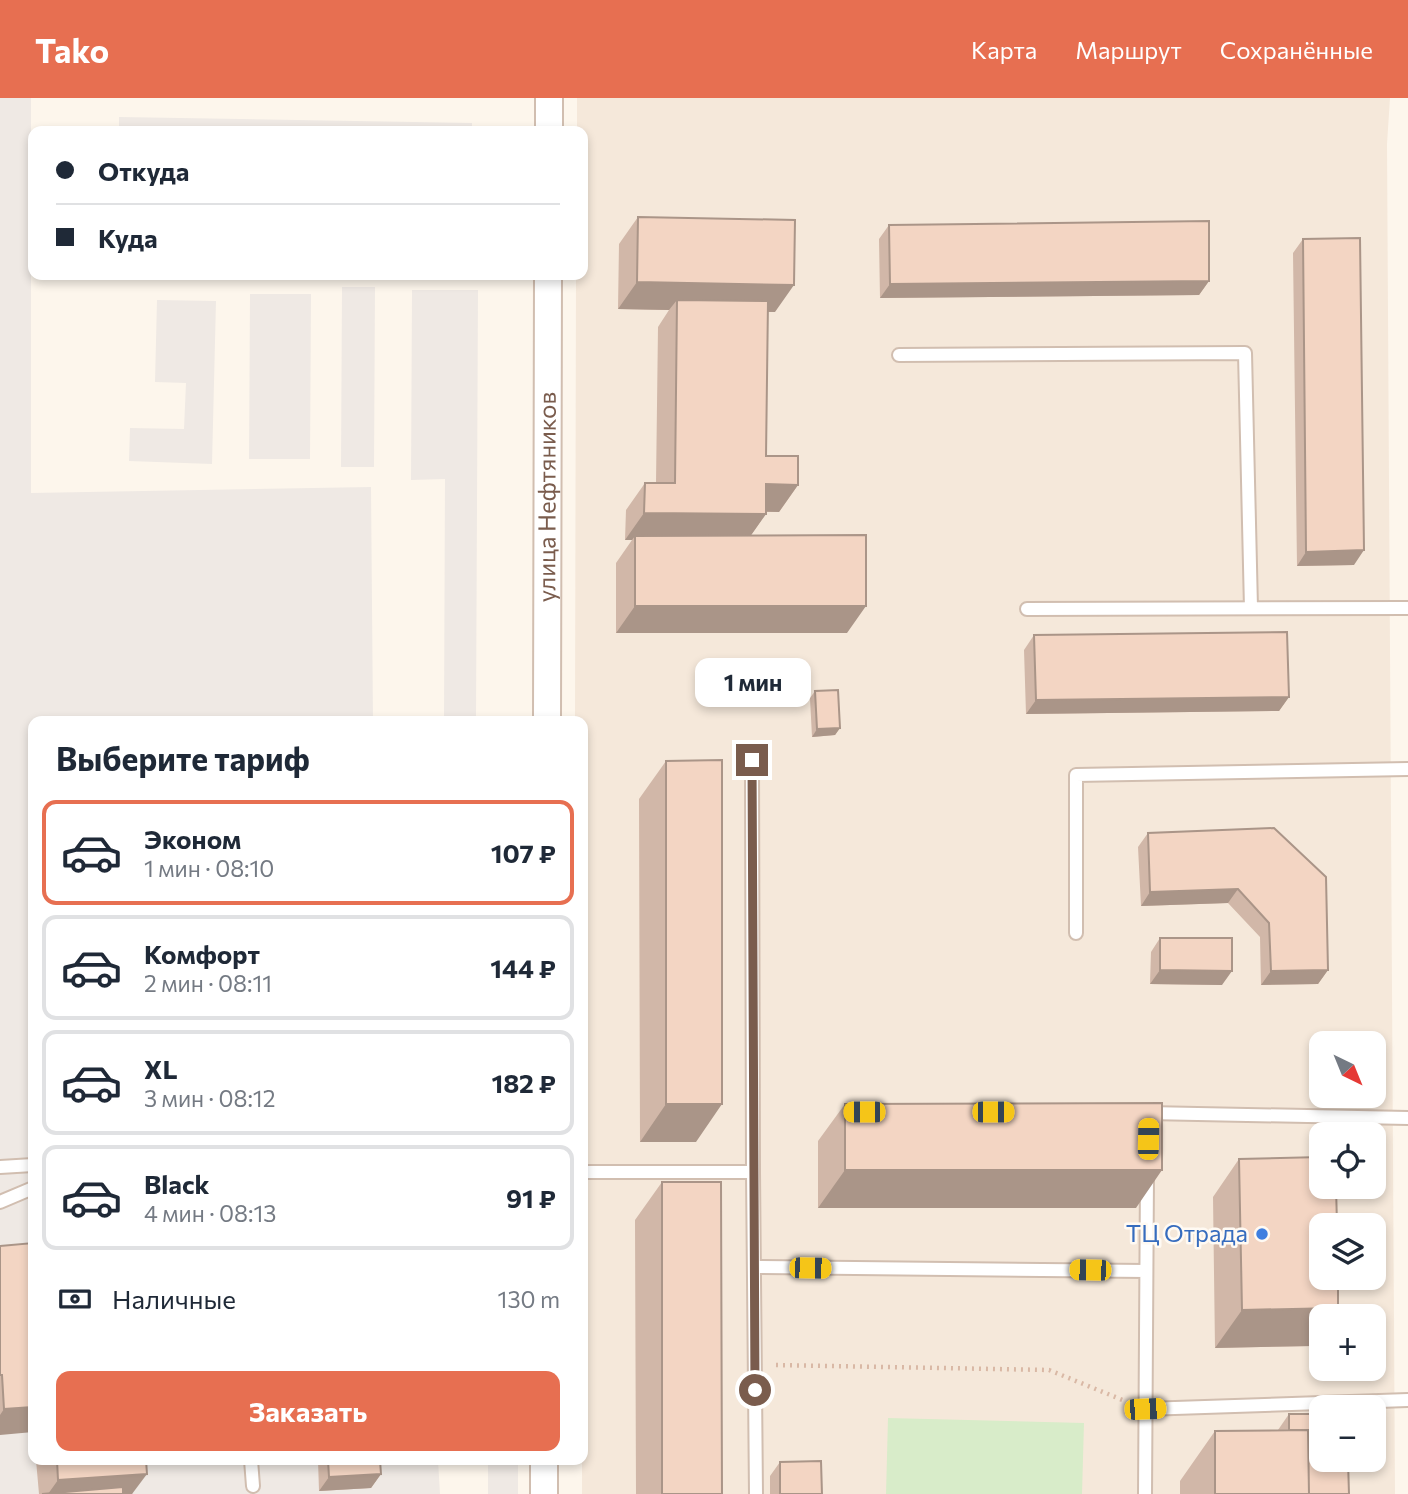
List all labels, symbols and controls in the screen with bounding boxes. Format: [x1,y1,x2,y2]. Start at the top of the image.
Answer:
text: Tako [35,29,109,70]
text: Карта [971,35,1037,64]
text: Маршрут [1075,35,1182,64]
text: Сохранённые [1220,35,1373,64]
text: Откуда [98,155,189,186]
text: Куда [98,222,158,253]
street label: улица Нефтяников [531,392,561,602]
callout: 1 мин [694,658,810,708]
text: 1 мин [724,668,782,696]
text: Выберите тариф [56,738,310,778]
route end [736,744,768,776]
icon: car [60,821,123,884]
text: Эконом [144,823,241,854]
text: 107 ₽ [491,837,556,868]
text: 1 мин · 08:10 [144,854,274,882]
icon: car [60,936,123,999]
text: Комфорт [144,938,260,969]
text: 144 ₽ [490,952,556,983]
text: 2 мин · 08:11 [144,969,272,997]
north arrow [1309,1031,1386,1108]
map controls [1309,1031,1386,1472]
icon: car [60,1051,123,1114]
text: XL [144,1053,178,1084]
text: 182 ₽ [491,1067,556,1098]
text: 3 мин · 08:12 [144,1084,275,1112]
car [844,1102,886,1123]
car [973,1102,1015,1123]
car [1138,1118,1159,1160]
button: locate [1309,1122,1386,1199]
icon: car [60,1166,123,1229]
text: Black [144,1168,210,1199]
text: 91 ₽ [506,1182,556,1213]
text: 4 мин · 08:13 [144,1199,276,1227]
button: layers [1309,1213,1386,1290]
place label: ТЦ Отрада [1126,1218,1248,1247]
marker: ТЦ Отрада [1254,1226,1270,1242]
car [789,1257,832,1279]
car [1069,1259,1112,1281]
icon: cash [56,1280,94,1318]
text: Наличные [112,1283,236,1314]
text: 130 m [498,1285,560,1313]
button: + [1309,1304,1386,1381]
button: Заказать [56,1371,560,1451]
route start [739,1374,771,1406]
button: − [1309,1395,1386,1472]
car [1124,1398,1167,1420]

